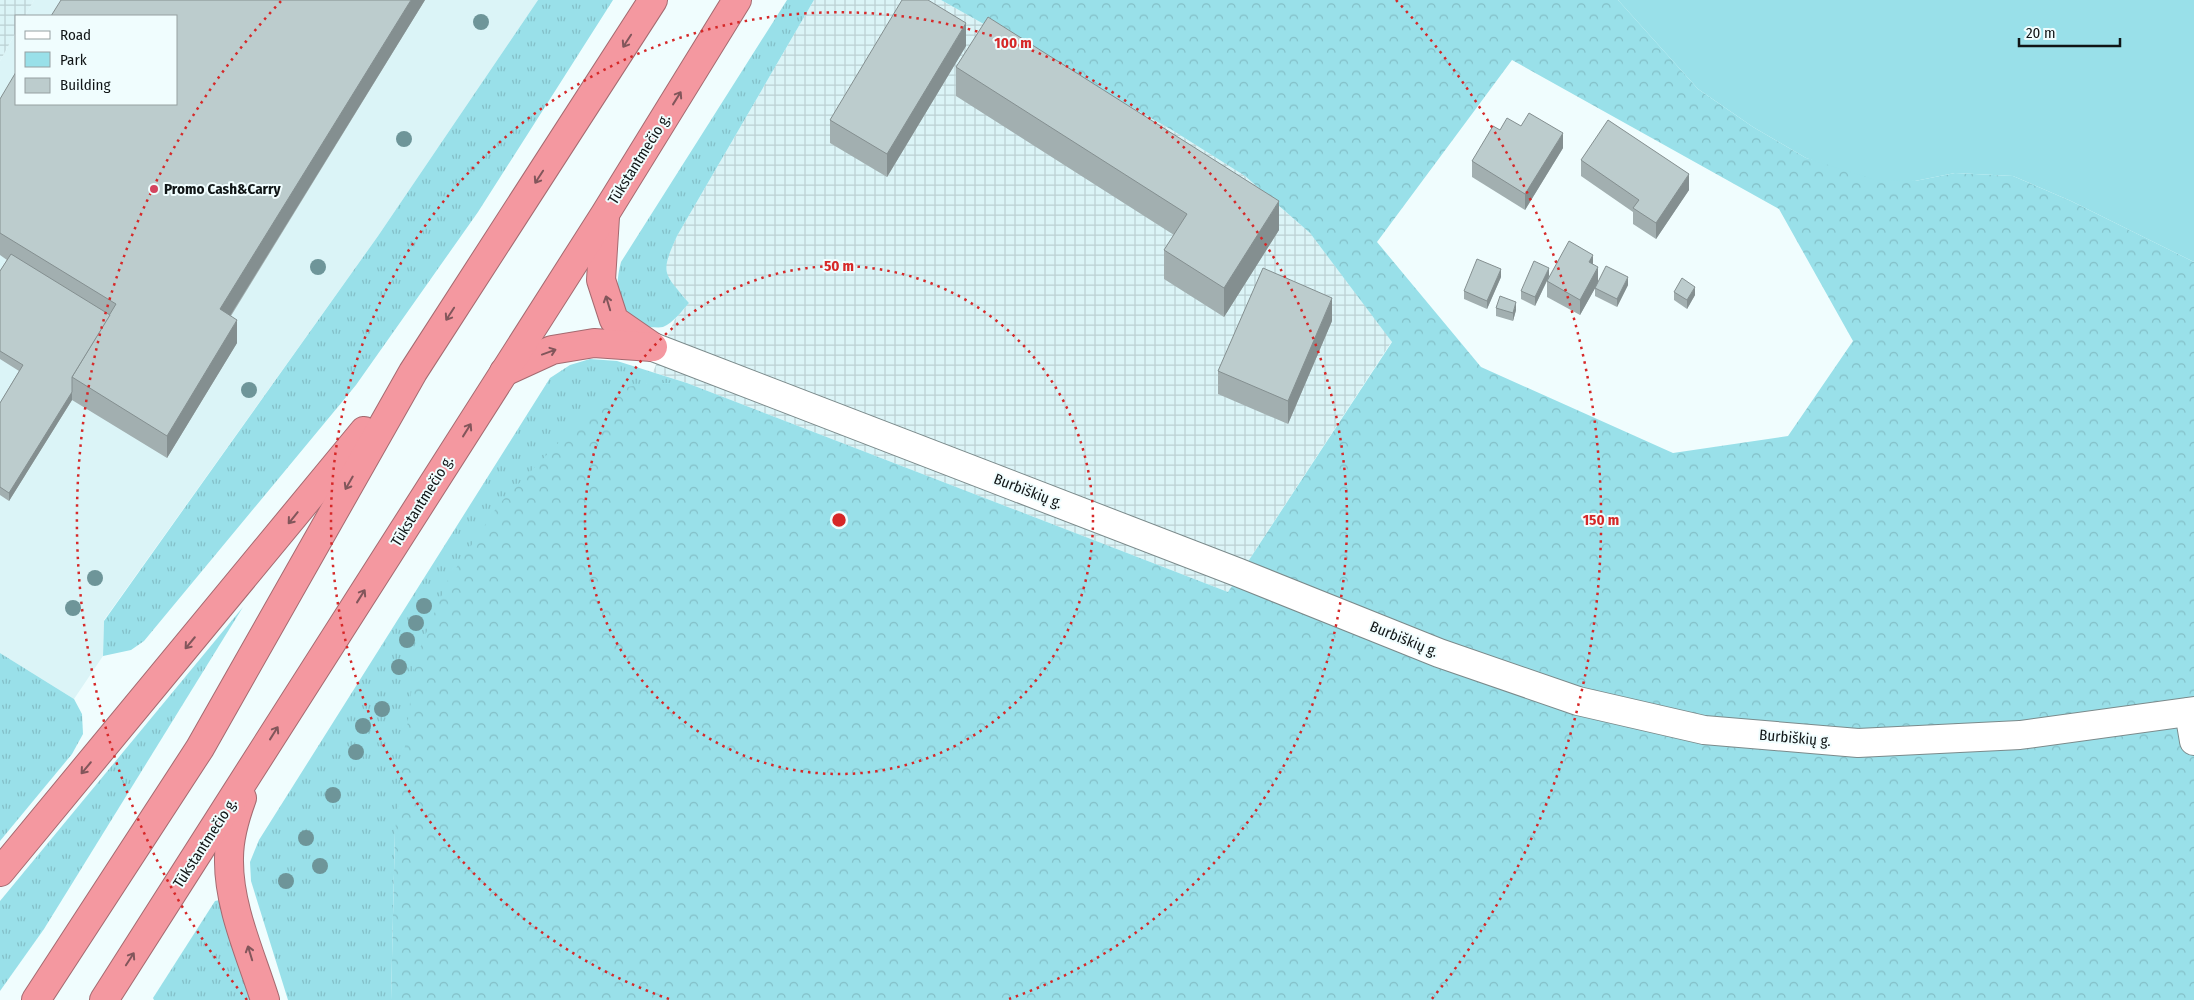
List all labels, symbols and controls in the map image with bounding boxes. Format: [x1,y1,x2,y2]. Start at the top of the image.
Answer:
legend [15,15,178,105]
scale bar [2019,15,2120,47]
text: 20 m [2026,24,2056,42]
text: Road [60,26,91,44]
one-way arrow [622,34,632,48]
text: 100 m [994,34,1032,52]
text: Park [60,51,87,69]
text: Building [60,76,111,94]
one-way arrow [672,91,682,105]
street label: Tūkstantmečio g. [604,110,674,208]
one-way arrow [533,170,543,184]
place label: Promo Cash&Carry [164,180,282,198]
marker: Promo Cash&Carry [148,183,160,195]
text: 50 m [824,257,854,275]
one-way arrow [603,295,613,311]
one-way arrow [445,306,455,320]
one-way arrow [541,347,556,356]
one-way arrow [462,423,472,437]
street label: Tūkstantmečio g. [387,452,457,550]
street label: Burbiškių g. [991,470,1065,512]
one-way arrow [344,476,354,490]
one-way arrow [288,511,299,524]
centre of rings [830,511,848,529]
text: 150 m [1583,511,1619,529]
one-way arrow [357,590,367,604]
street label: Burbiškių g. [1367,617,1441,661]
one-way arrow [185,637,196,650]
street label: Burbiškių g. [1758,726,1832,750]
one-way arrow [269,727,279,741]
one-way arrow [81,761,92,774]
street label: Tūkstantmečio g. [169,795,241,891]
one-way arrow [245,946,255,962]
one-way arrow [125,952,135,966]

